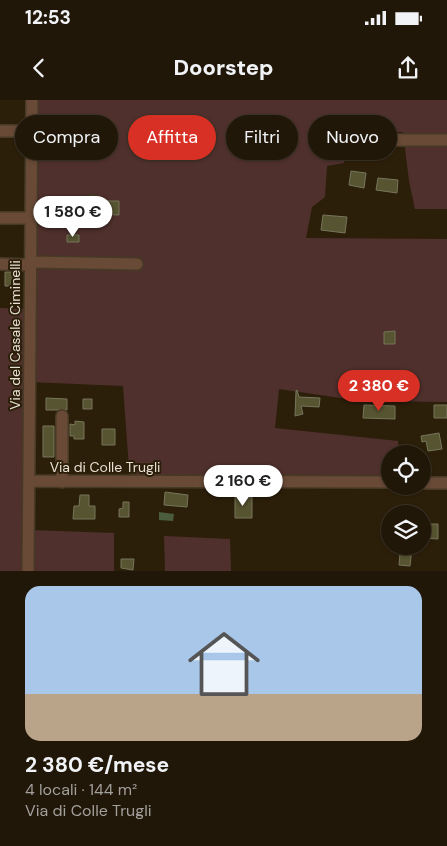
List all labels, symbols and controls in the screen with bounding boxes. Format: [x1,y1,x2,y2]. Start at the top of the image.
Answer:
text: 12:53 [25,5,71,30]
text: Doorstep [173,53,274,82]
icon: back [25,54,53,82]
icon: share [394,54,422,82]
chip: Compra [15,115,118,160]
chip: Affitta [128,115,216,160]
chip: Filtri [226,115,298,160]
chip: Nuovo [308,115,397,160]
pin: 1 580 € [27,196,119,238]
text: 1 580 € [44,201,102,222]
street label: Via del Casale Ciminelli [6,260,24,410]
pin: 2 380 € [333,370,425,412]
text: 2 380 € [349,375,409,396]
map controls [381,445,431,555]
button: locate [381,445,431,495]
street label: Via di Colle Trugli [50,458,160,476]
pin: 2 160 € [197,464,289,507]
text: 2 160 € [215,470,271,491]
button: layers [381,505,431,555]
icon: home [179,619,269,709]
text: 2 380 €/mese [25,751,169,779]
text: 4 locali · 144 m² [25,779,137,800]
text: Via di Colle Trugli [25,800,152,821]

